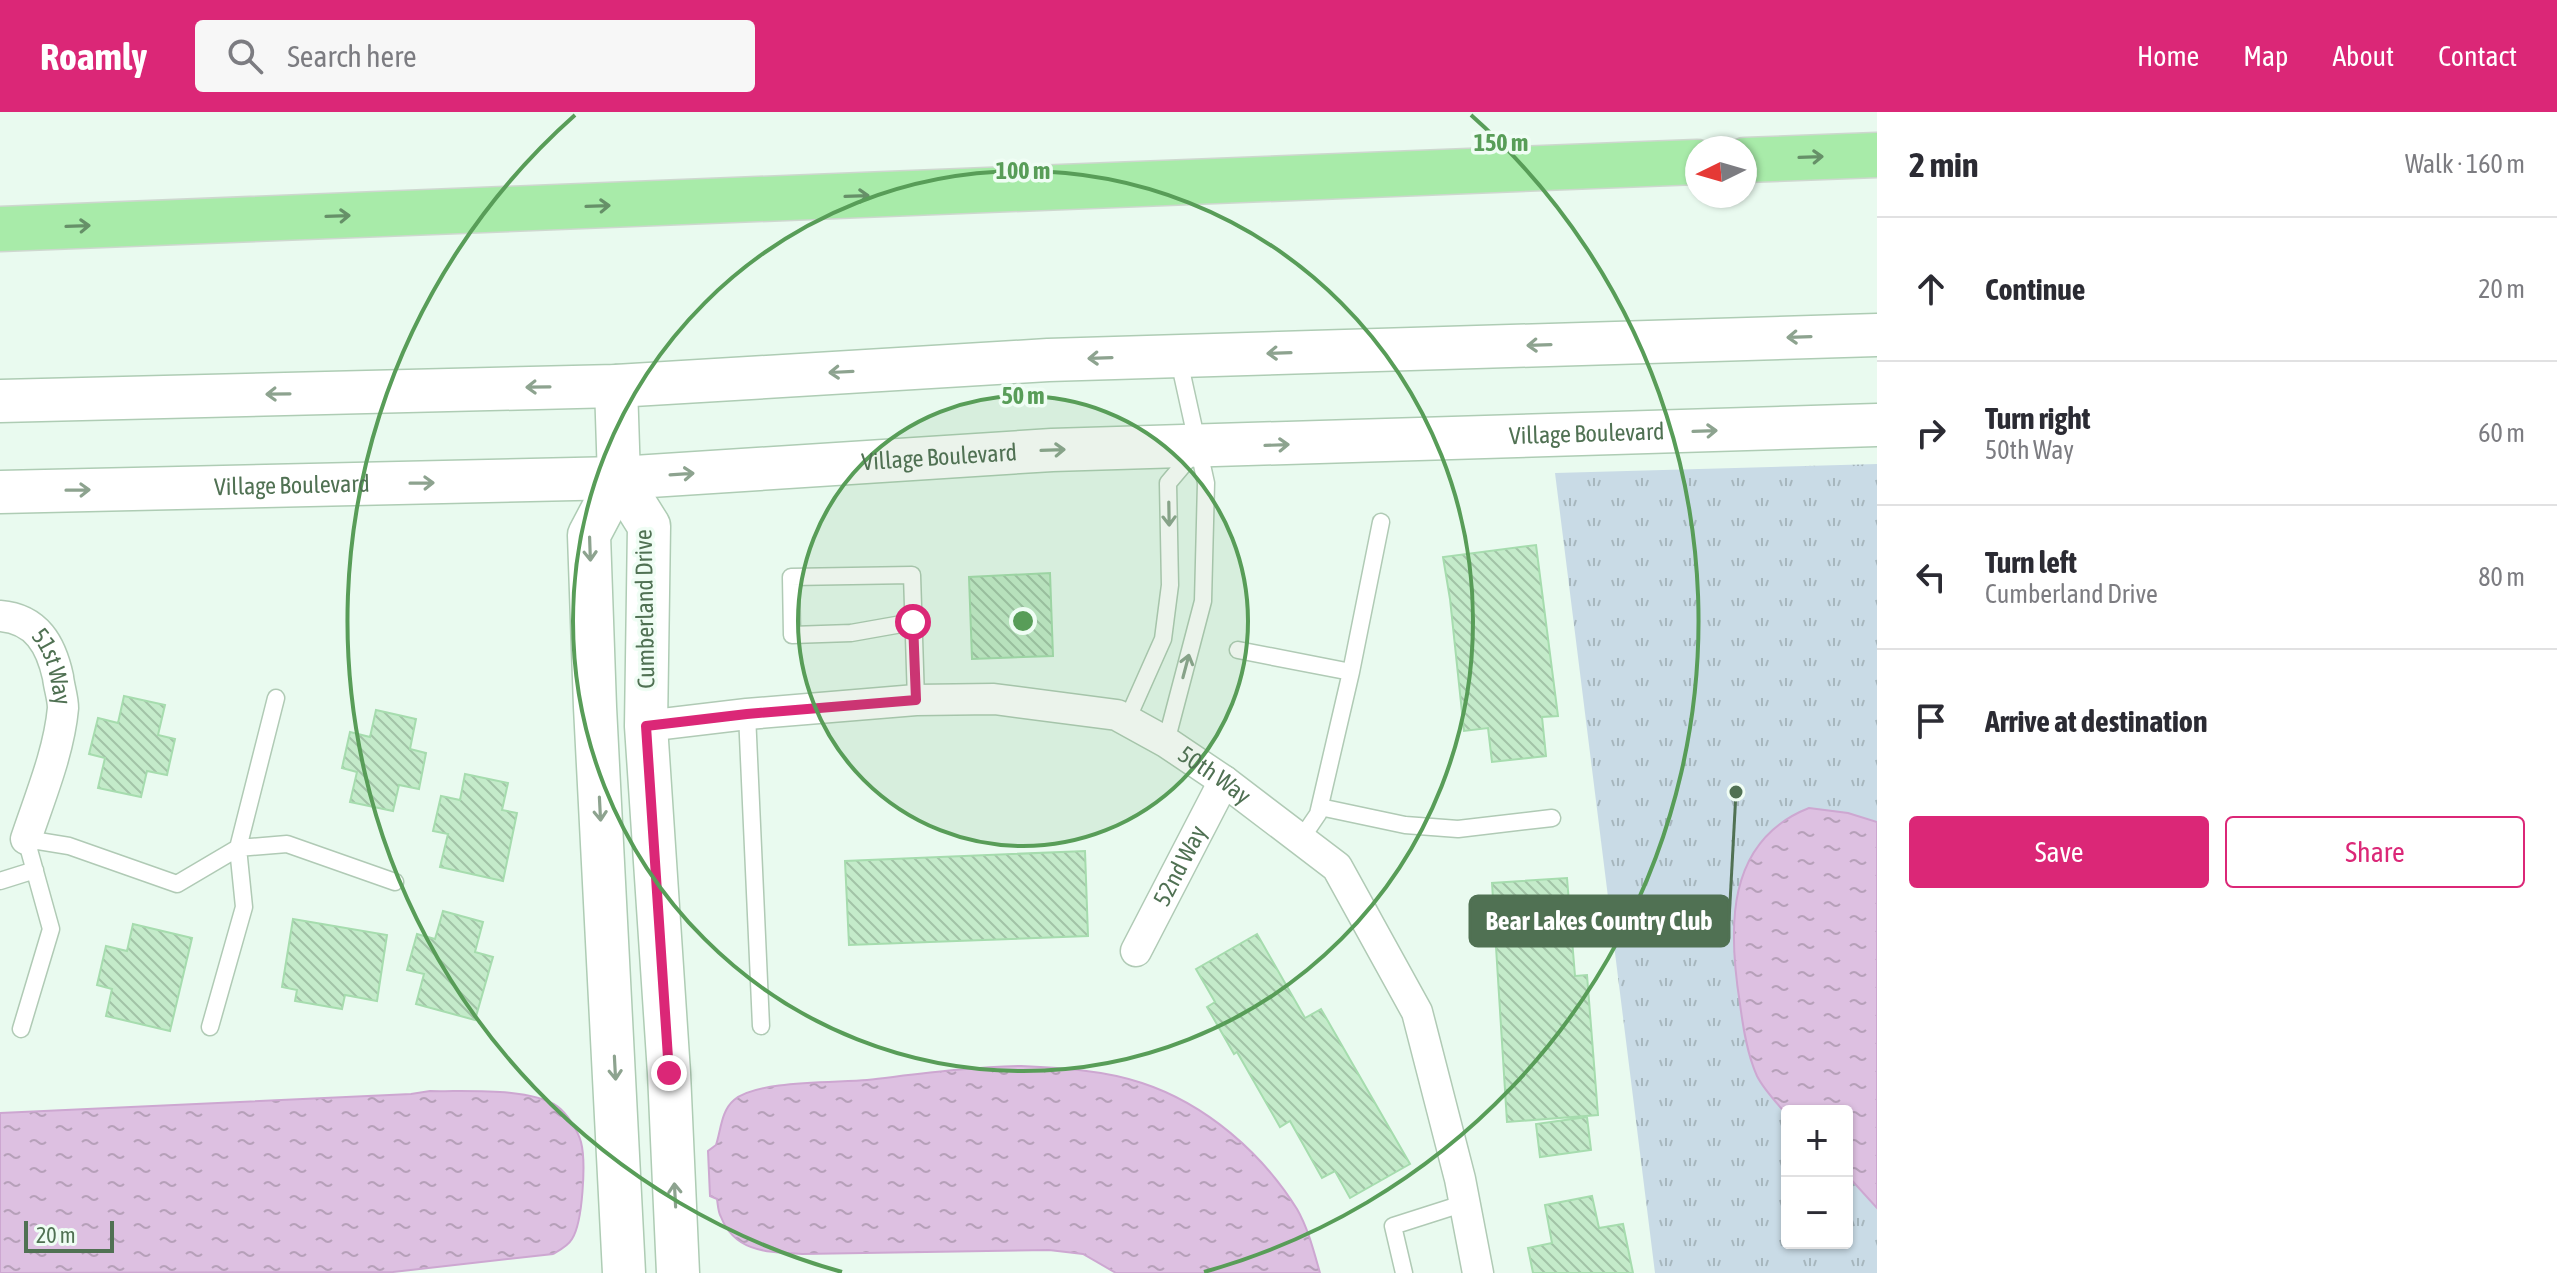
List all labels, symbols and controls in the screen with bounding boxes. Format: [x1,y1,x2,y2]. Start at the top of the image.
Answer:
search box [195,20,755,92]
icon: search [223,34,267,78]
text: Roamly [40,35,147,78]
text: Search here [287,39,417,73]
text: Home [2137,40,2199,72]
text: Map [2243,40,2288,72]
text: About [2332,40,2394,72]
text: Contact [2438,40,2517,72]
text: 150 m [1474,129,1528,156]
north arrow [1685,136,1757,208]
text: 2 min [1909,145,1978,184]
text: Walk · 160 m [2405,149,2525,179]
one-way arrow [1797,150,1824,165]
text: 100 m [996,157,1050,184]
one-way arrow [843,188,870,203]
one-way arrow [584,199,611,214]
one-way arrow [324,208,351,223]
one-way arrow [64,218,91,233]
icon: ahead [1909,267,1953,311]
text: Continue [1985,272,2085,306]
text: 20 m [2478,274,2525,304]
one-way arrow [1786,330,1813,345]
one-way arrow [1526,338,1553,353]
one-way arrow [1266,346,1293,361]
one-way arrow [1087,351,1114,366]
one-way arrow [828,365,855,380]
one-way arrow [525,380,552,395]
text: 50 m [1001,382,1045,409]
one-way arrow [265,386,292,402]
text: Turn right [1985,401,2091,435]
icon: right [1909,411,1953,455]
street label: Village Boulevard [1508,417,1665,449]
text: 60 m [2478,418,2525,448]
one-way arrow [1691,423,1718,439]
text: 50th Way [1985,435,2074,465]
one-way arrow [1263,437,1290,452]
street label: Village Boulevard [861,438,1018,475]
one-way arrow [1039,443,1066,458]
one-way arrow [668,466,695,481]
street label: Village Boulevard [214,470,370,500]
one-way arrow [408,475,435,490]
one-way arrow [64,483,91,498]
one-way arrow [1161,500,1177,527]
street label: Cumberland Drive [630,529,659,689]
one-way arrow [582,535,597,562]
text: Turn left [1985,545,2077,579]
icon: left [1909,555,1953,599]
text: 80 m [2478,562,2525,592]
text: Cumberland Drive [1985,579,2158,609]
route start [895,604,931,640]
centre of rings [1009,607,1037,635]
street label: 51st Way [27,622,77,707]
one-way arrow [1179,654,1194,680]
icon: arrive [1909,699,1953,743]
text: Arrive at destination [1985,704,2207,738]
street label: 50th Way [1173,740,1256,810]
one-way arrow [593,795,608,822]
button: Save [1909,816,2209,888]
button: Share [2225,816,2525,888]
street label: 52nd Way [1148,821,1212,910]
callout: Bear Lakes Country Club [1470,896,1729,946]
text: Bear Lakes Country Club [1485,906,1713,936]
one-way arrow [608,1054,623,1081]
route end [651,1055,687,1091]
map controls [1781,1105,1853,1249]
button: + [1781,1105,1853,1177]
button: − [1781,1177,1853,1249]
one-way arrow [667,1182,682,1209]
scale bar [24,1217,114,1253]
text: 20 m [36,1222,76,1248]

